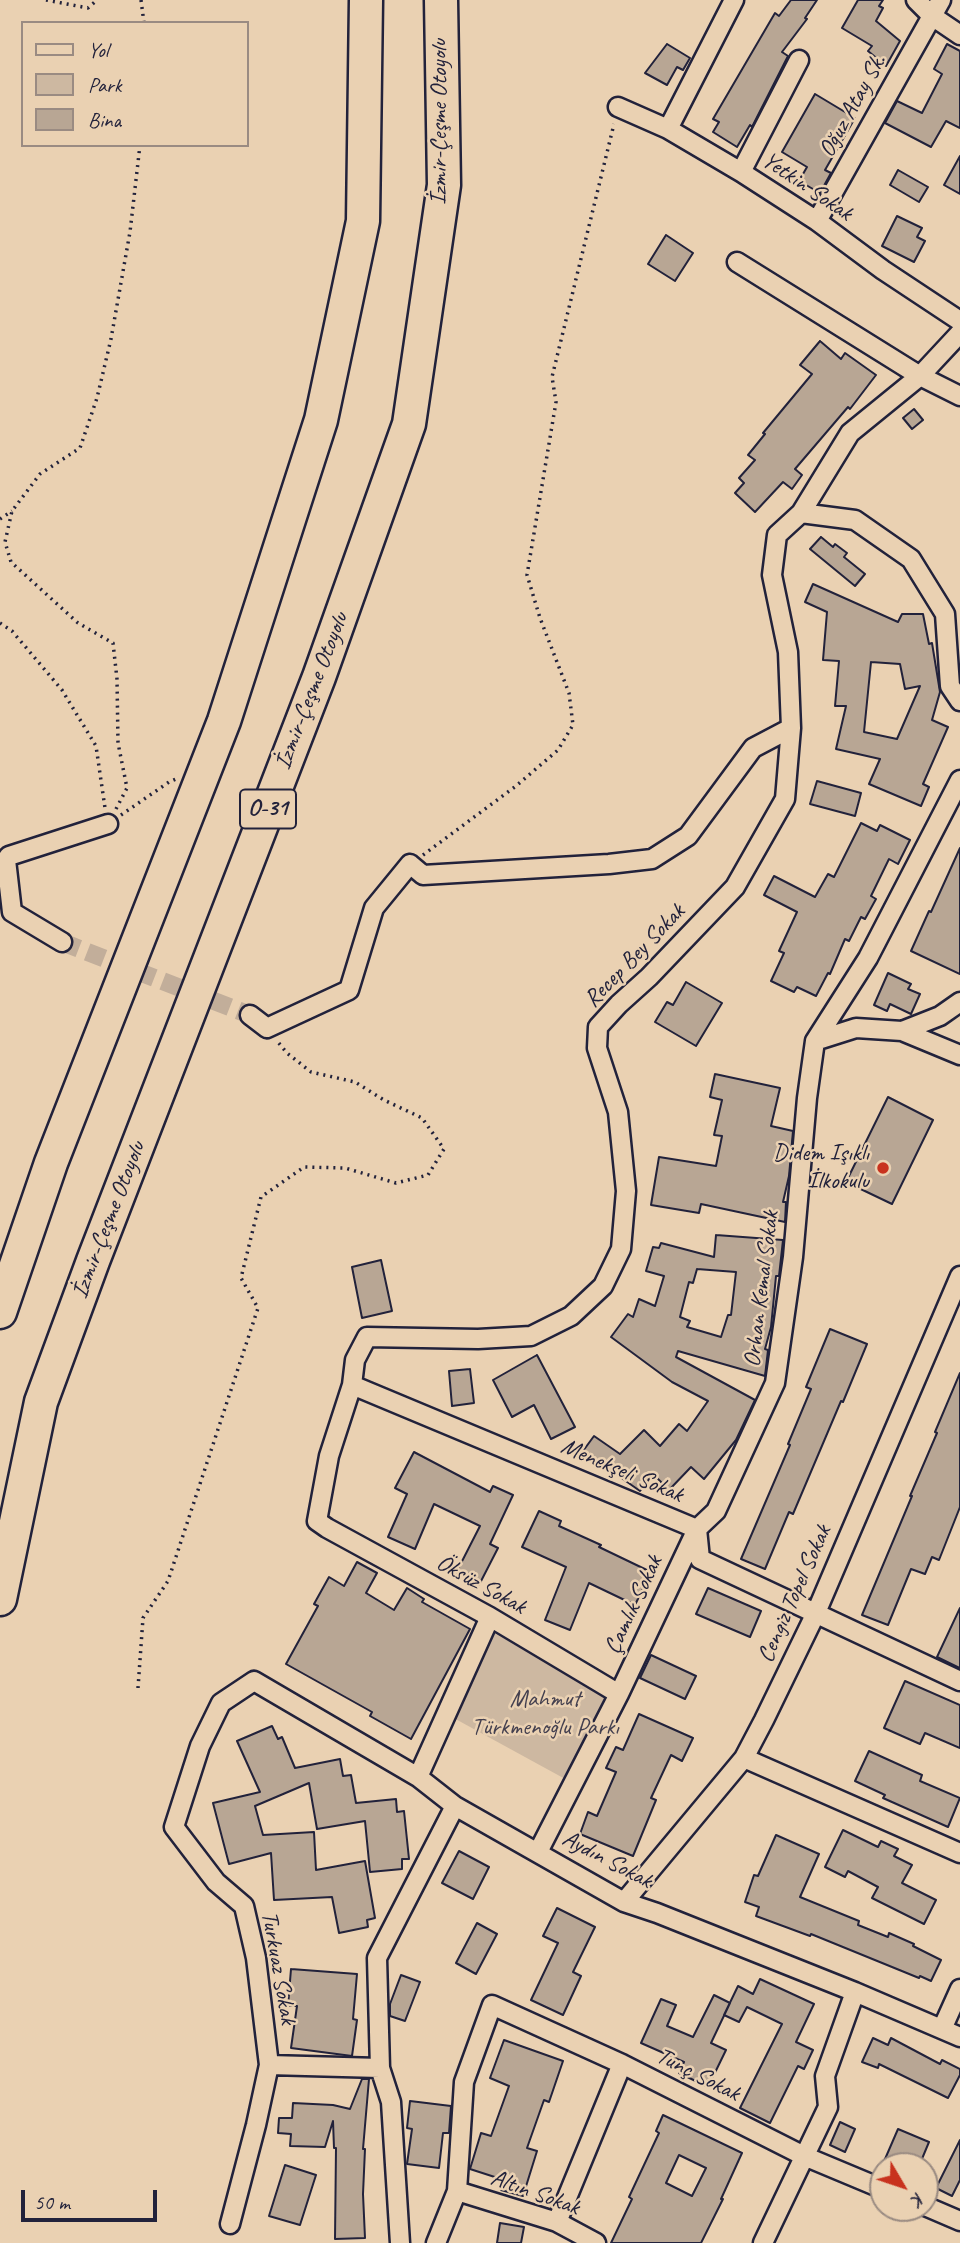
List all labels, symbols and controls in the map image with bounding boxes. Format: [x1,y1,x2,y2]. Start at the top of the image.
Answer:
legend [21,21,248,147]
text: Yol [88,37,108,63]
street label: İzmir-Çeşme Otoyolu [426,39,454,205]
street label: Oğuz Atay Sk. [813,49,893,163]
text: Park [88,72,121,98]
text: Bina [88,107,121,133]
street label: Yetkin Sokak [756,146,858,228]
street label: İzmir-Çeşme Otoyolu [269,608,355,774]
road number: O-31 [240,790,296,828]
street label: Recep Bey Sokak [578,898,692,1014]
street label: İzmir-Çeşme Otoyolu [66,1137,152,1303]
place label: Didem Işıklı İlkokulu [773,1140,869,1196]
marker: Didem Işıklı İlkokulu [875,1160,891,1176]
street label: Orhan Kemal Sokak [738,1209,786,1369]
street label: Menekşeli Sokak [557,1432,687,1510]
street label: Cengiz Topel Sokak [752,1521,838,1667]
street label: Öksüz Sokak [431,1549,531,1621]
street label: Çamlık Sokak [599,1551,669,1659]
park label: Mahmut Türkmenoğlu Parkı [471,1686,619,1742]
street label: Aydın Sokak [557,1824,657,1896]
street label: Turkuaz Sokak [254,1909,302,2027]
street label: Tunç Sokak [651,2042,745,2108]
north arrow [869,2152,939,2222]
street label: Altın Sokak [487,2164,583,2222]
scale bar [24,2176,161,2220]
text: K [906,2188,931,2210]
text: 50 m [34,2189,70,2215]

